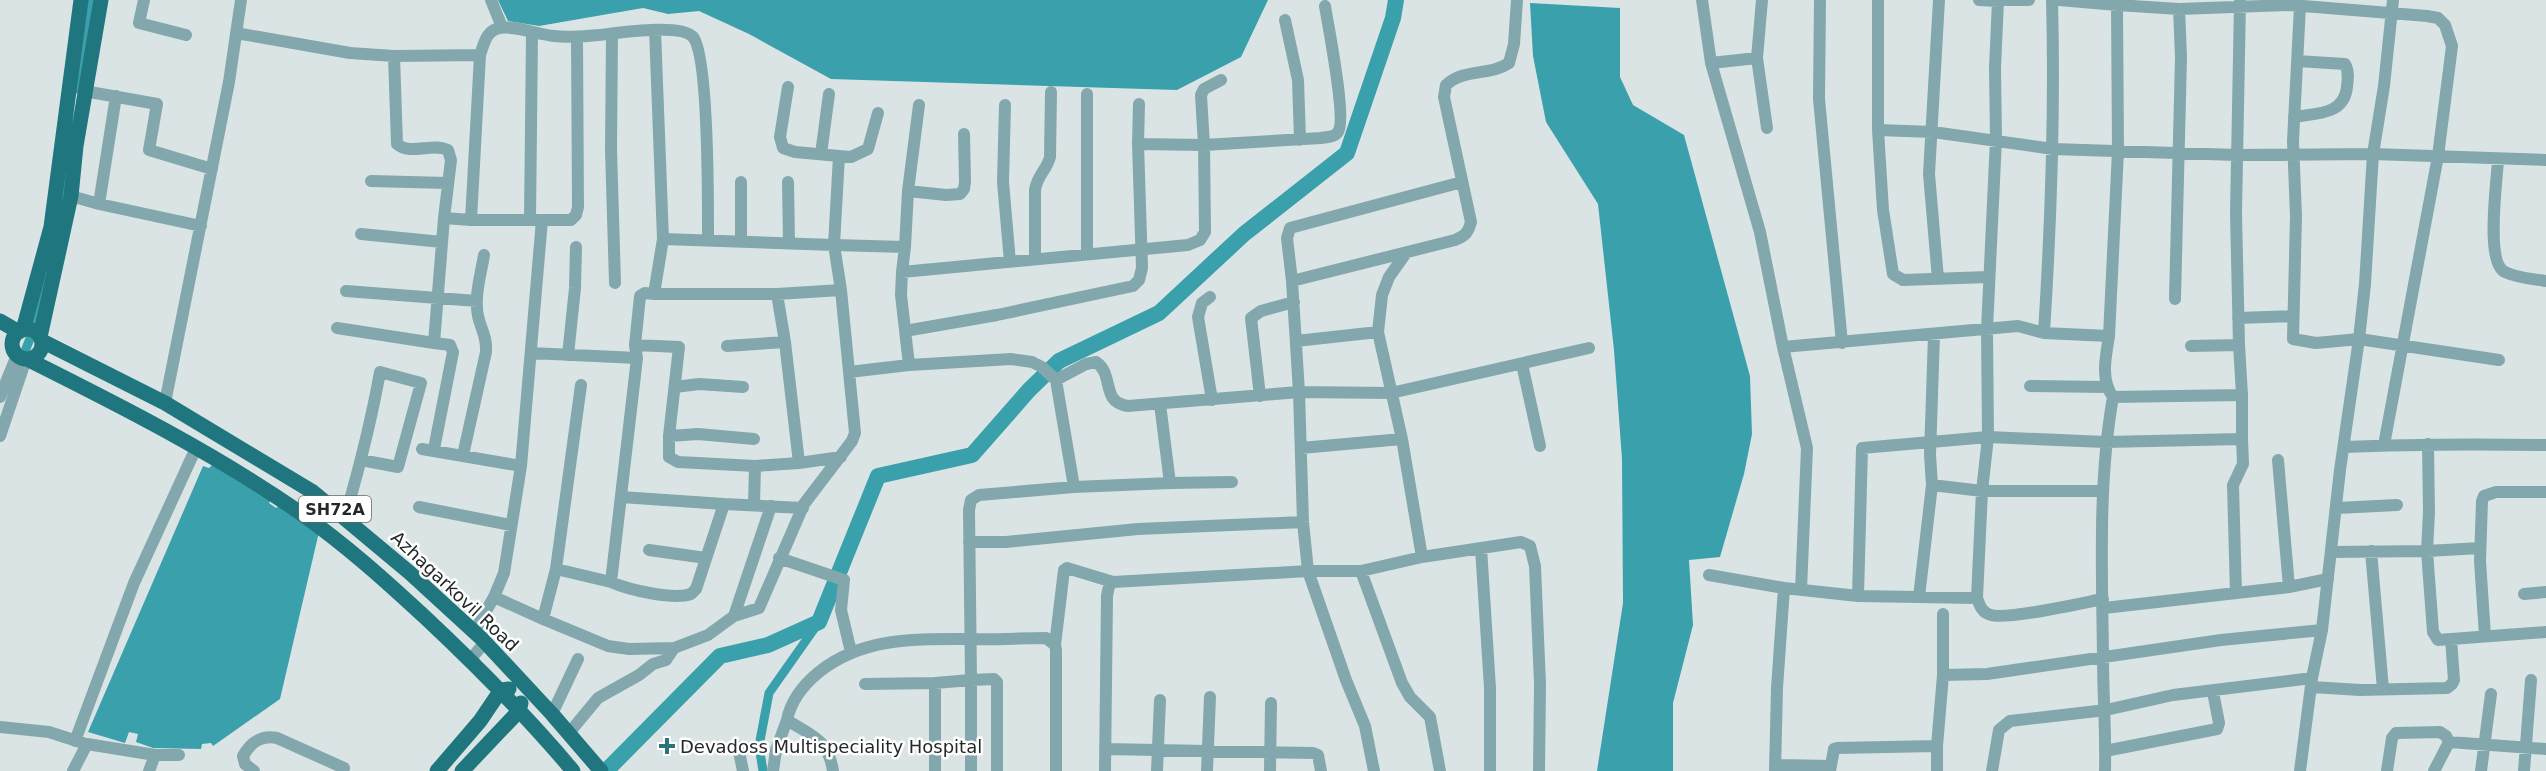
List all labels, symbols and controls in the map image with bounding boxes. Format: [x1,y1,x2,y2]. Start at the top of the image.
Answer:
road number: SH72A [299,496,371,522]
street label: Azhagarkovil Road [387,527,523,655]
place label: Devadoss Multispeciality Hospital [680,736,982,757]
marker: Devadoss Multispeciality Hospital [658,737,676,755]

